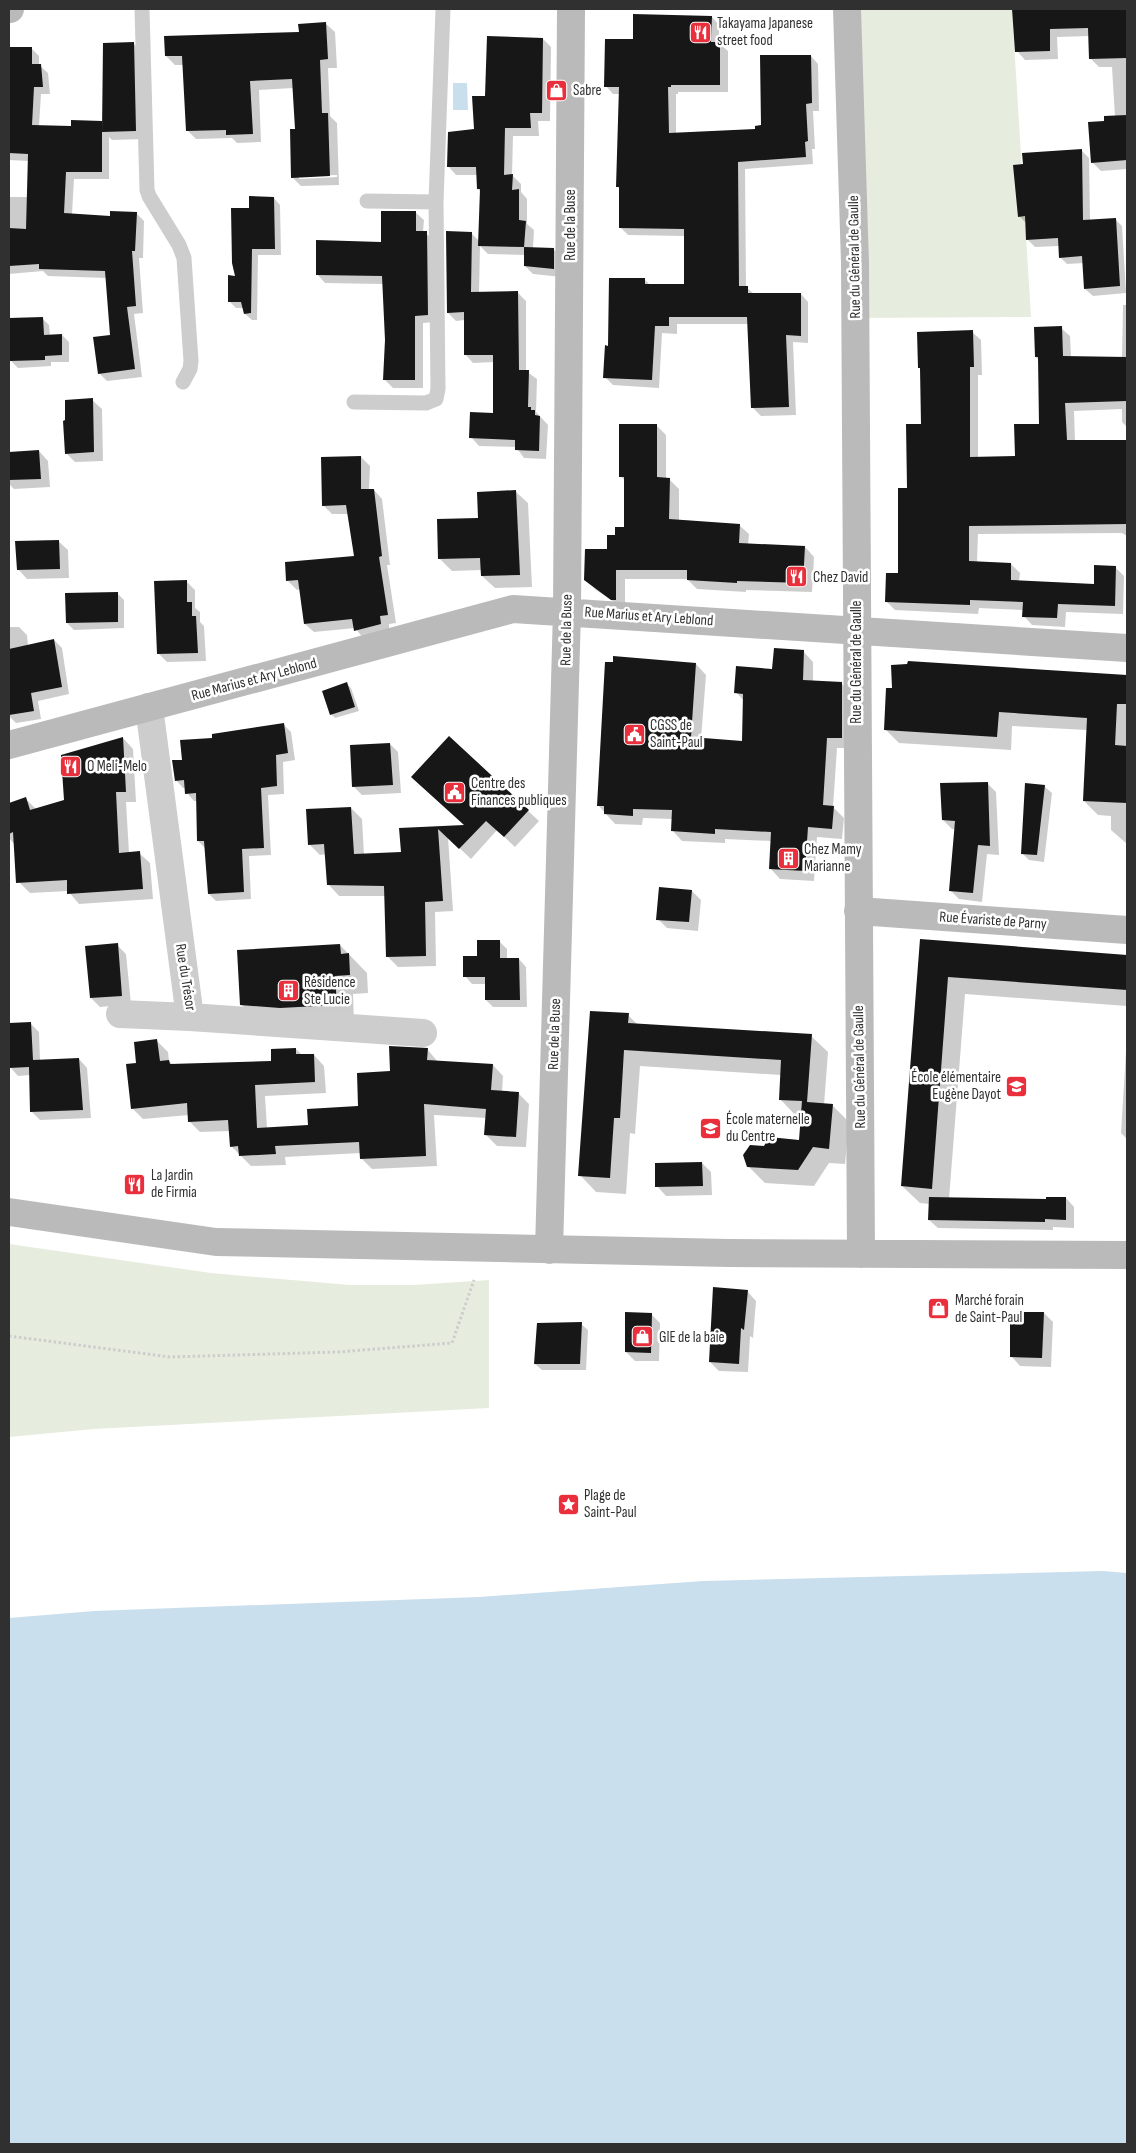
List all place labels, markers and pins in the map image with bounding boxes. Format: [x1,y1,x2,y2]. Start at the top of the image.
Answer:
place label: Takayama Japanese street food [717,14,813,50]
restaurant icon: Takayama Japanese street food [689,20,713,44]
shop icon: Sabre [545,78,569,102]
place label: Sabre [573,81,602,100]
restaurant icon: Chez David [785,565,809,589]
place label: Chez David [813,568,868,587]
place label: CGSS de Saint-Paul [650,716,703,752]
public building icon: CGSS de Saint-Paul [622,722,646,746]
restaurant icon: O Meli-Melo [59,754,83,778]
place label: O Meli-Melo [87,757,147,776]
place label: Centre des Finances publiques [471,774,567,810]
public building icon: Centre des Finances publiques [443,780,467,804]
place label: Chez Mamy Marianne [804,840,862,876]
building icon: Chez Mamy Marianne [776,846,800,870]
place label: Résidence Ste Lucie [304,973,356,1009]
building icon: Résidence Ste Lucie [276,979,300,1003]
place label: École élémentaire Eugène Dayot [911,1068,1001,1104]
school or university icon: École élémentaire Eugène Dayot [1005,1074,1029,1098]
place label: École maternelle du Centre [726,1110,810,1146]
school or university icon: École maternelle du Centre [698,1116,722,1140]
place label: La Jardin de Firmia [151,1166,197,1202]
restaurant icon: La Jardin de Firmia [123,1172,147,1196]
place label: Marché forain de Saint-Paul [955,1291,1024,1327]
shop icon: Marché forain de Saint-Paul [927,1297,951,1321]
shop icon: GIE de la baie [631,1325,655,1349]
place label: GIE de la baie [659,1328,725,1347]
place label: Plage de Saint-Paul [584,1486,637,1522]
place icon: Plage de Saint-Paul [556,1492,580,1516]

